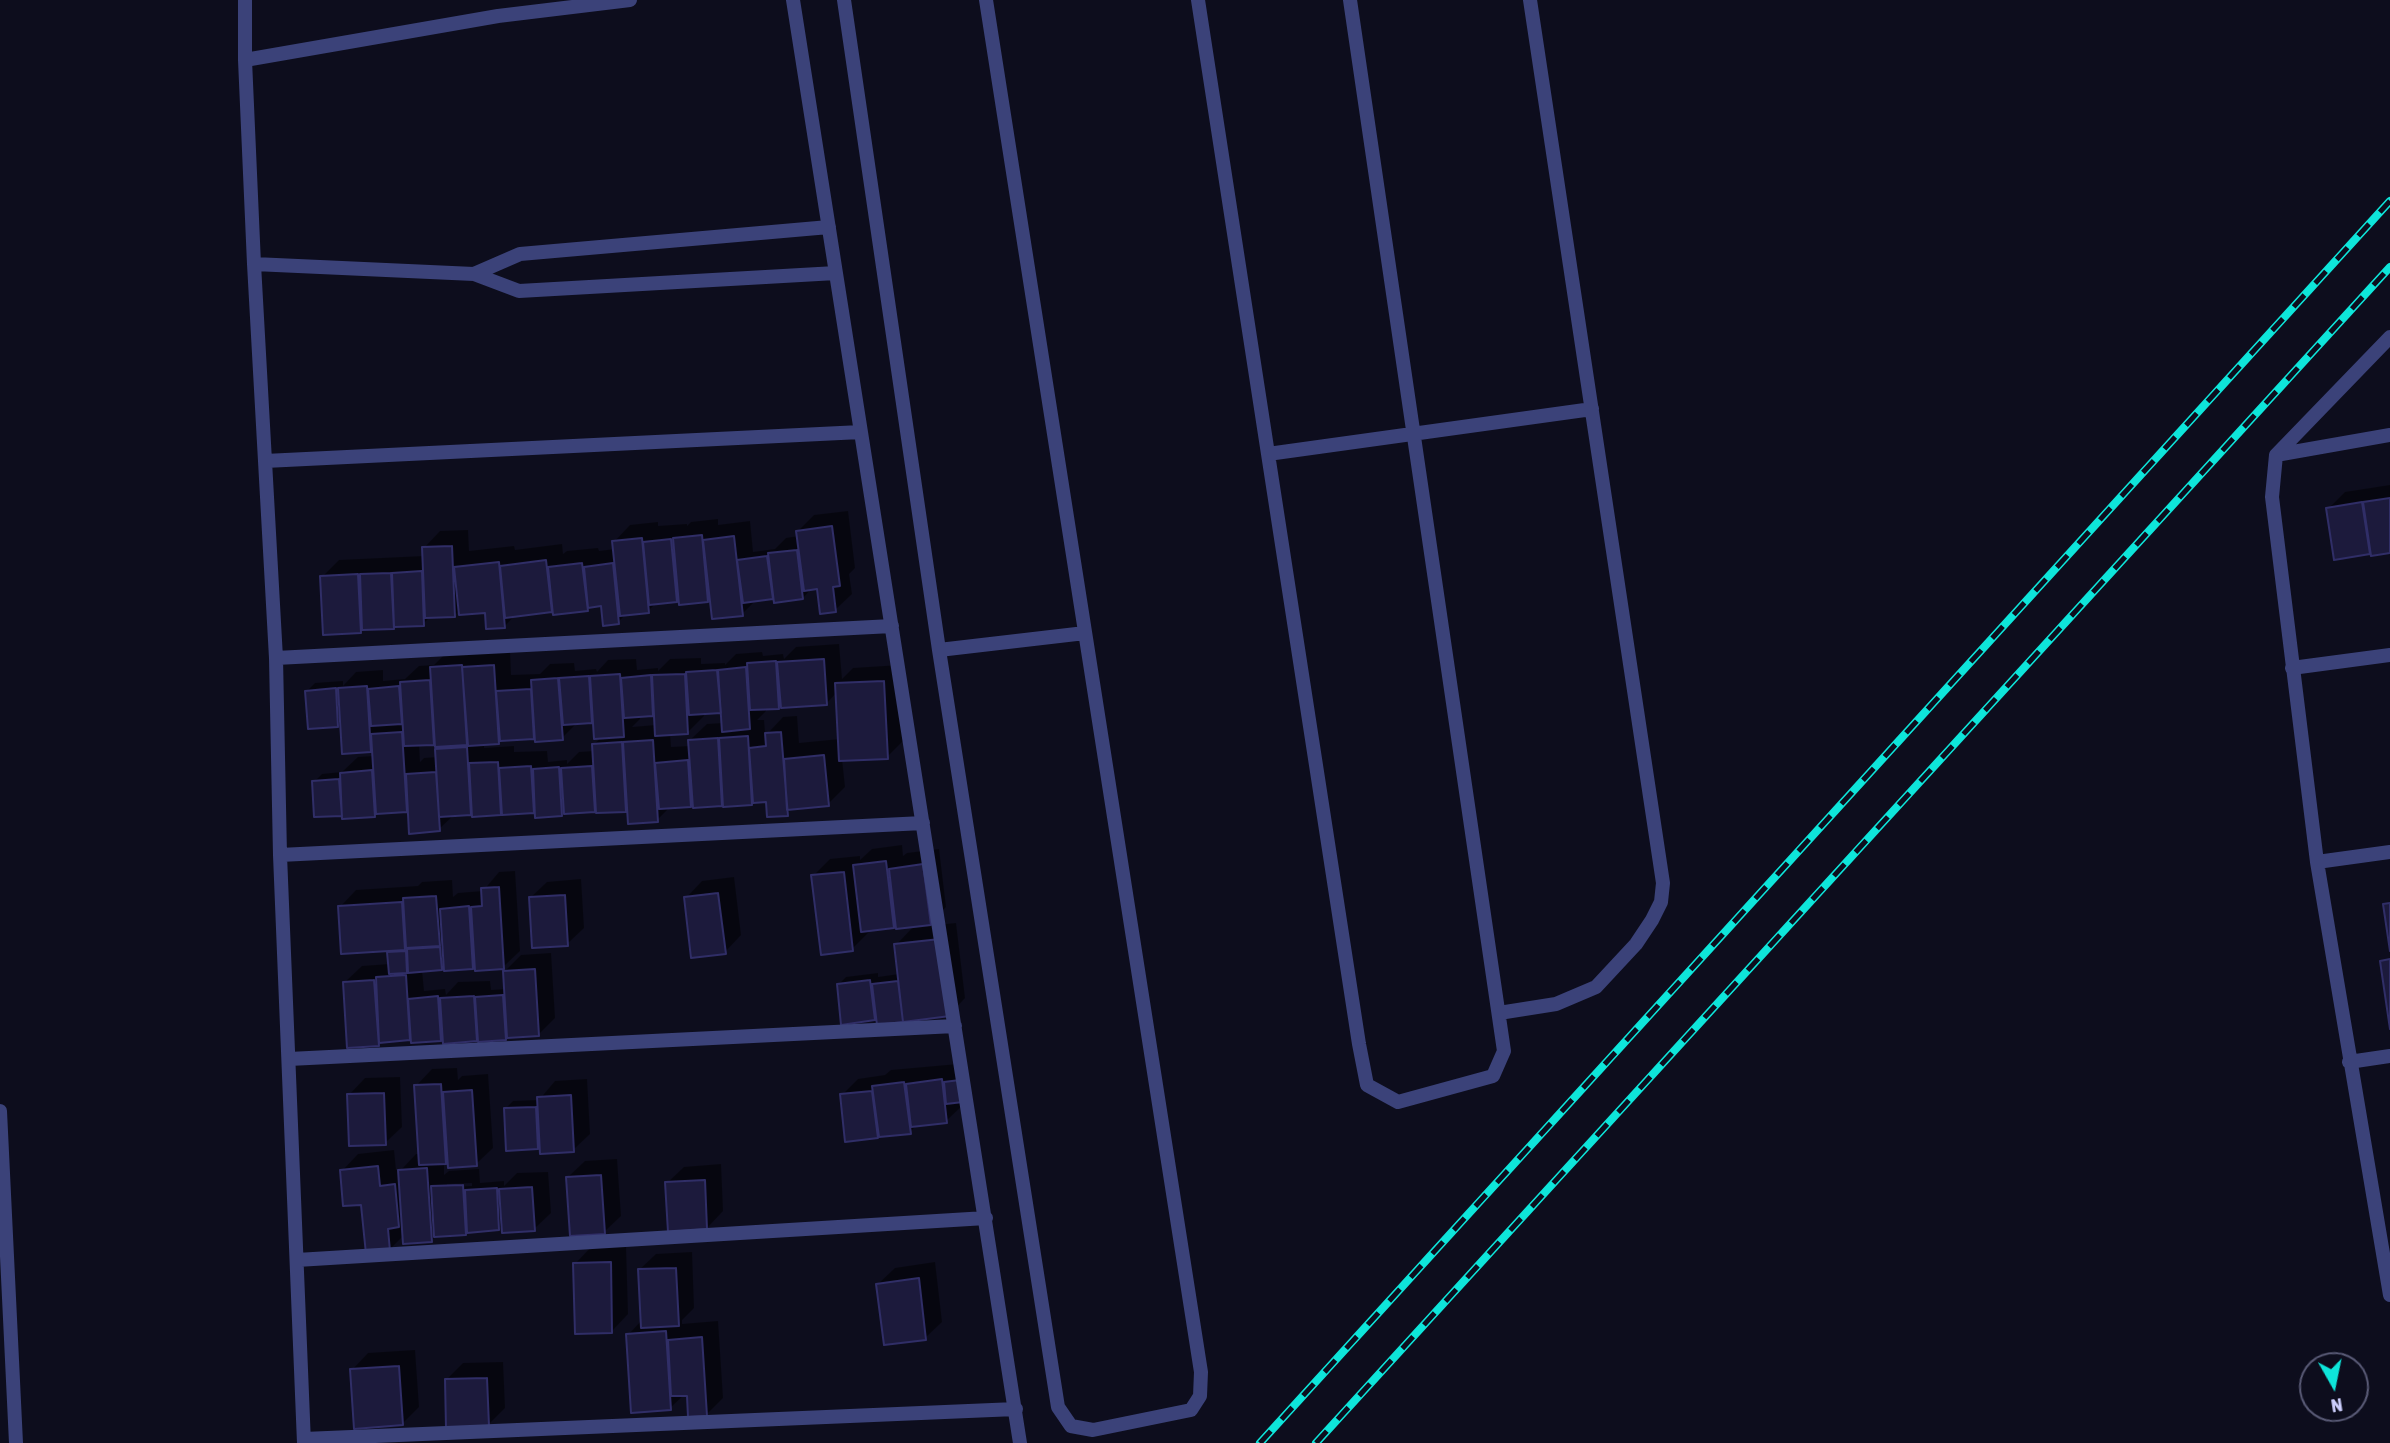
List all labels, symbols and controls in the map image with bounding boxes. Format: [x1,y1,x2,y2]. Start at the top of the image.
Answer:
north arrow [2299,1352,2369,1422]
text: N [2330,1394,2344,1418]

